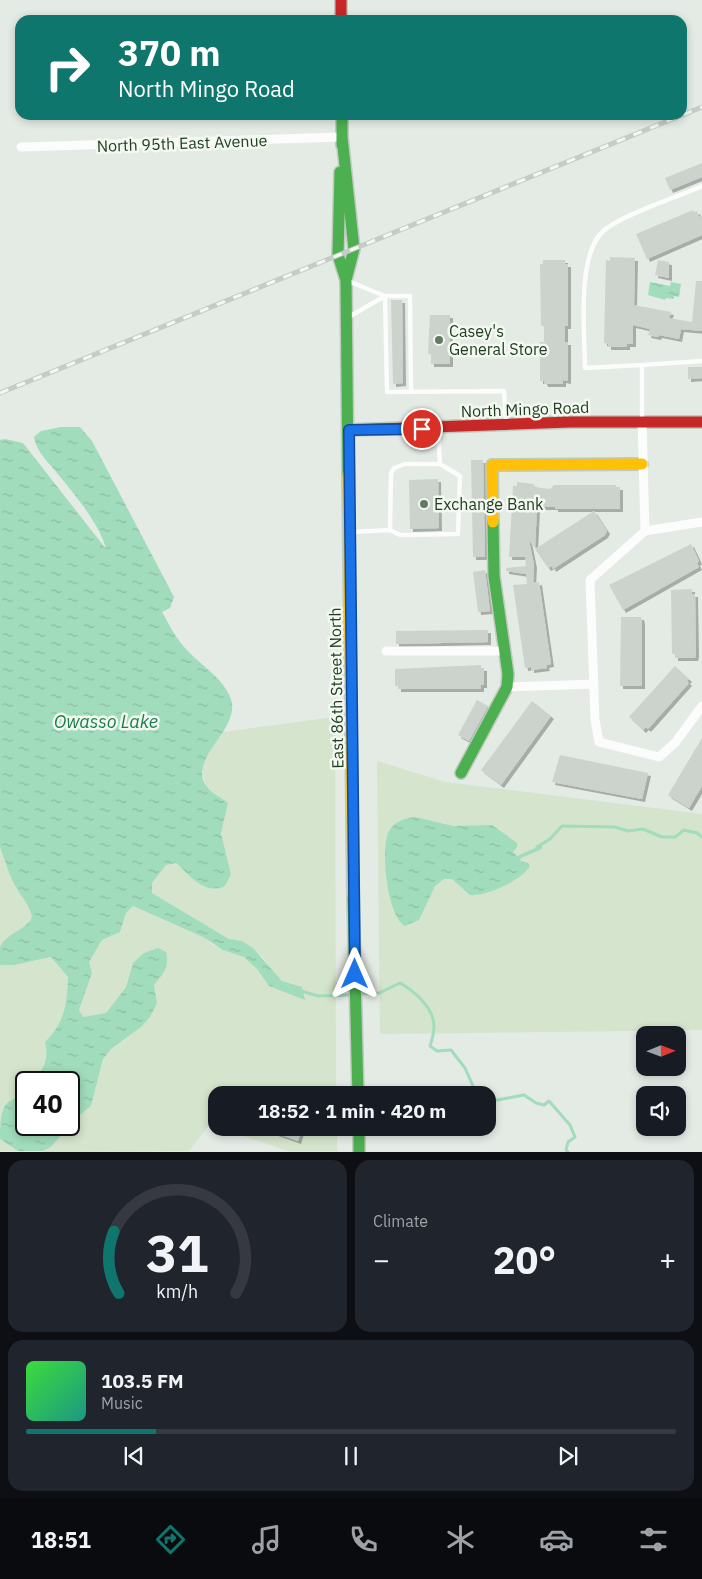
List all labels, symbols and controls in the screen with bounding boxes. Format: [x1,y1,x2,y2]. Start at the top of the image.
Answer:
text: 370 m [118,30,221,76]
icon: right [35,35,100,100]
text: North Mingo Road [118,74,295,103]
street label: North 95th East Avenue [96,130,268,156]
place label: Casey's General Store [449,321,548,359]
marker: Casey's General Store [433,334,445,346]
street label: North Mingo Road [460,397,590,421]
pin [401,408,443,450]
icon: arrive [408,415,436,443]
place label: Exchange Bank [434,494,544,514]
marker: Exchange Bank [418,498,430,510]
street label: East 86th Street North [325,607,347,769]
water label: Owasso Lake [54,710,158,733]
position arrow [328,947,380,999]
north arrow [636,1026,686,1076]
map controls [636,1026,686,1136]
speed limit sign: 40 [15,1071,80,1136]
button: sound [636,1086,686,1136]
text: 18:52 · 1 min · 420 m [258,1099,446,1123]
text: Climate [373,1211,428,1231]
text: 31 [146,1219,209,1286]
text: 20° [493,1235,556,1284]
text: − [373,1241,390,1278]
text: + [659,1241,676,1278]
text: km/h [157,1280,199,1303]
text: 103.5 FM [101,1369,184,1393]
text: Music [101,1393,143,1413]
icon: previous [120,1442,148,1470]
icon: pause [337,1442,365,1470]
icon: next [554,1442,582,1470]
icon: directions [153,1522,188,1557]
icon: music [249,1522,284,1557]
icon: phone [346,1522,381,1557]
icon: climate [443,1522,478,1557]
icon: car [539,1522,574,1557]
icon: filters [636,1522,671,1557]
text: 18:51 [31,1525,91,1554]

